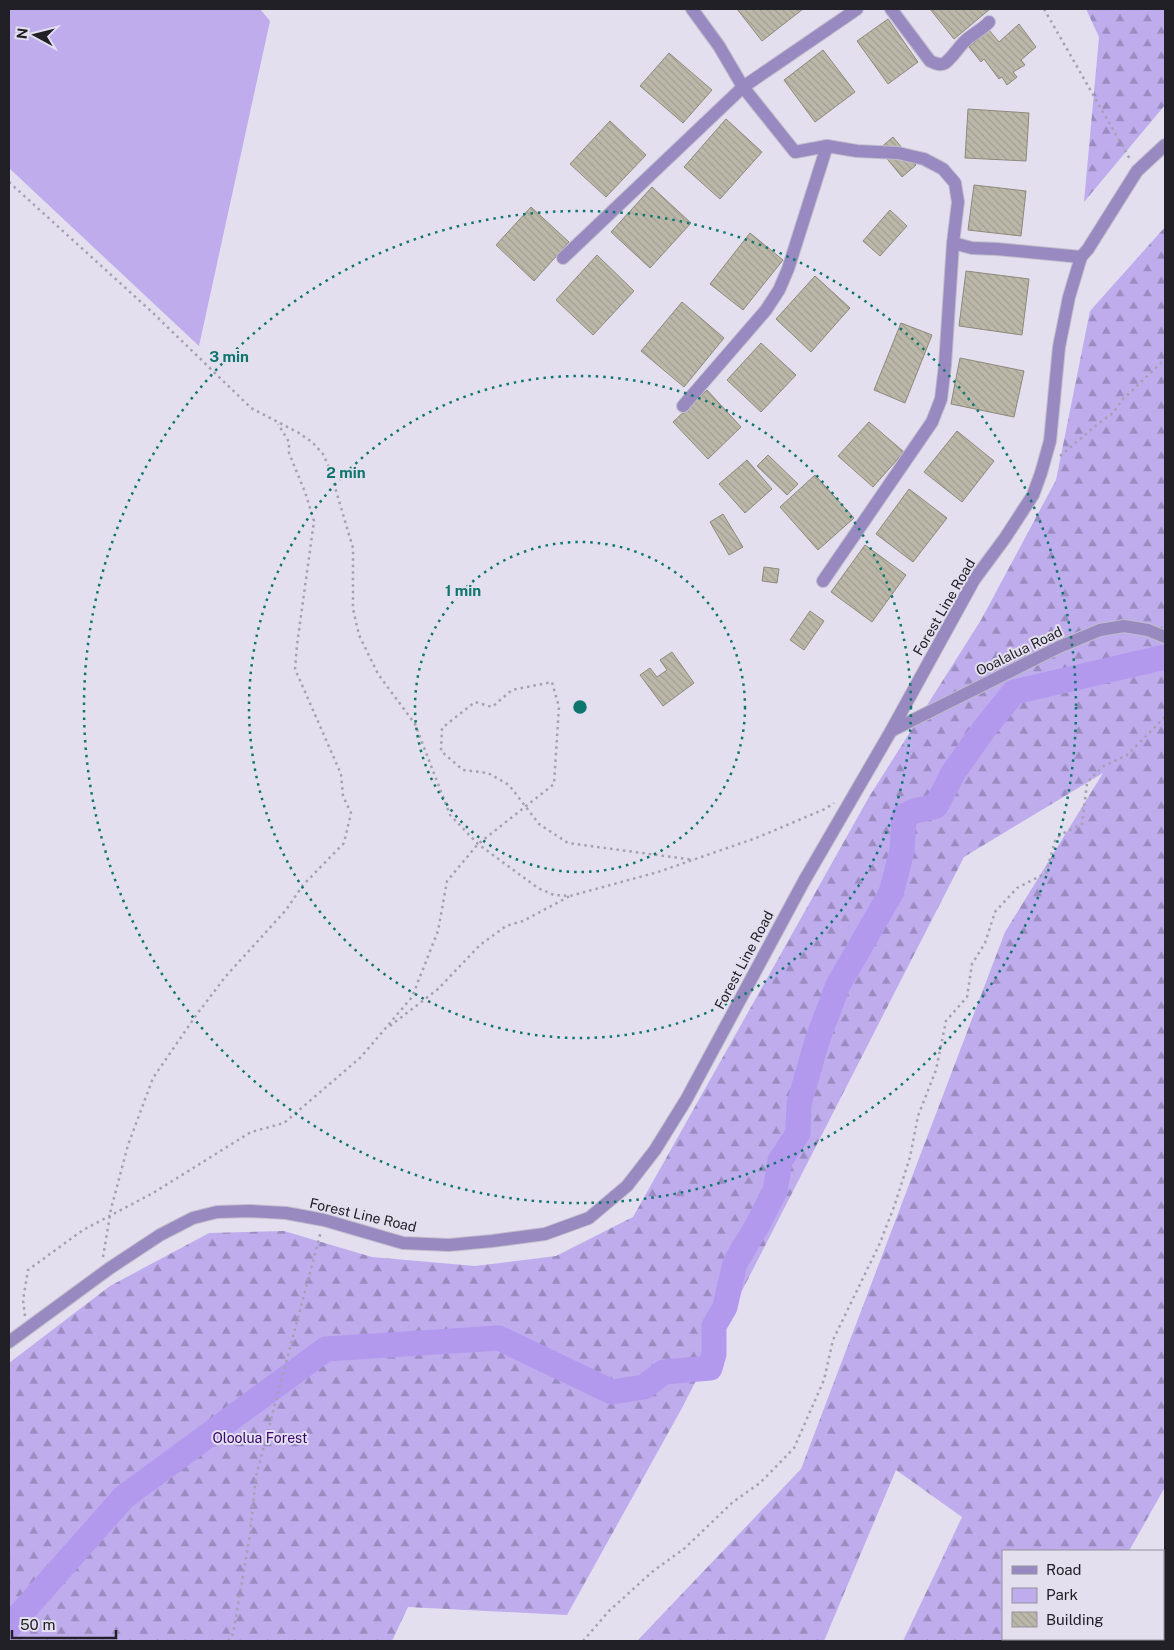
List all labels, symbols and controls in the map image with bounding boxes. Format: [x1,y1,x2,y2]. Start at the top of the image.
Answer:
north arrow [10,10,60,60]
text: N [13,27,31,40]
text: 3 min [209,348,249,365]
text: 2 min [326,464,366,481]
street label: Forest Line Road [910,556,978,658]
text: 1 min [445,582,481,599]
street label: Ooalalua Road [973,623,1065,679]
centre of rings [571,698,589,716]
street label: Forest Line Road [711,908,777,1012]
street label: Forest Line Road [308,1195,418,1235]
park label: Oloolua Forest [213,1430,307,1446]
legend [1002,1550,1164,1640]
text: Road [1046,1561,1082,1578]
text: Park [1046,1586,1078,1603]
scale bar [12,1608,116,1640]
text: Building [1046,1611,1104,1628]
text: 50 m [20,1616,55,1633]

